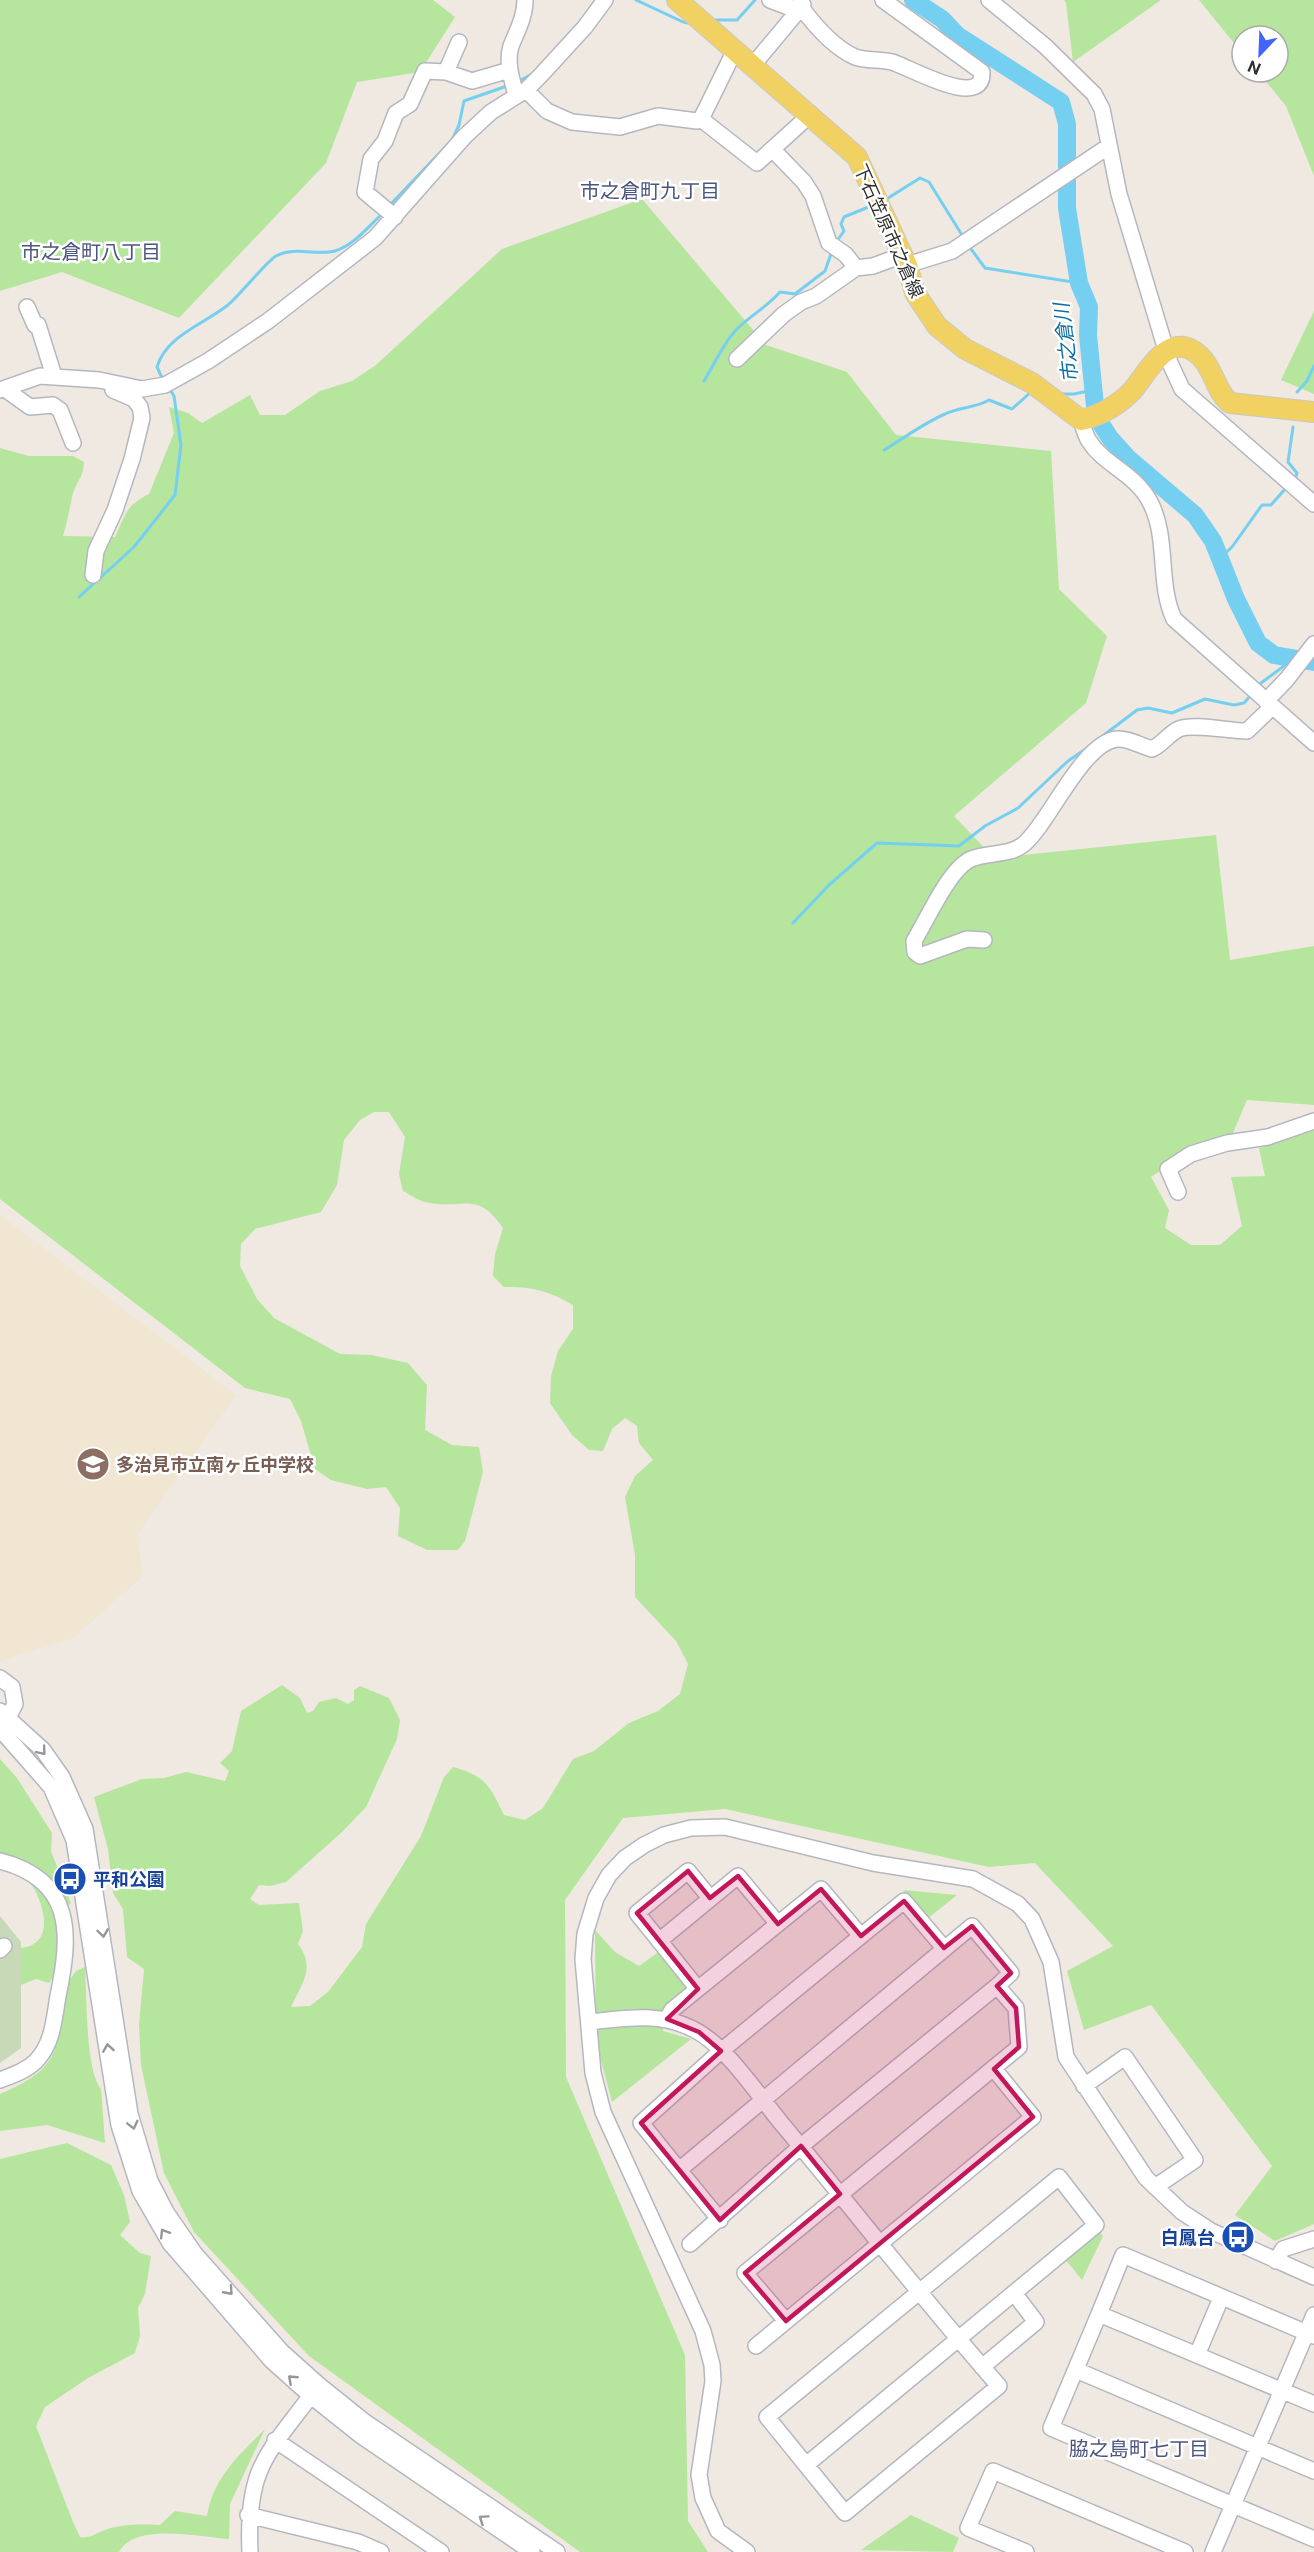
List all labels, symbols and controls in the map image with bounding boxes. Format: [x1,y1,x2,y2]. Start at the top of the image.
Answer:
north arrow [1230,24,1290,84]
text: N [1245,56,1264,79]
street label: 下石笠原市之倉線 [850,161,928,301]
district label: 市之倉町九丁目 [580,179,720,203]
district label: 市之倉町八丁目 [21,240,161,264]
water label: 市之倉川 [1049,300,1083,384]
school or university icon: 多治見市立南ヶ丘中学校 [75,1446,111,1482]
place label: 多治見市立南ヶ丘中学校 [116,1454,314,1475]
one-way arrow [35,1744,46,1755]
bus stop icon: 平和公園 [52,1861,88,1897]
place label: 平和公園 [93,1869,165,1890]
one-way arrow [96,1928,108,1937]
one-way arrow [102,2044,114,2053]
one-way arrow [125,2120,138,2130]
bus stop icon: 白鳳台 [1220,2219,1256,2255]
place label: 白鳳台 [1161,2227,1215,2248]
one-way arrow [160,2229,172,2239]
one-way arrow [222,2284,233,2295]
one-way arrow [289,2375,299,2386]
district label: 脇之島町七丁目 [1069,2437,1209,2461]
one-way arrow [479,2515,490,2526]

